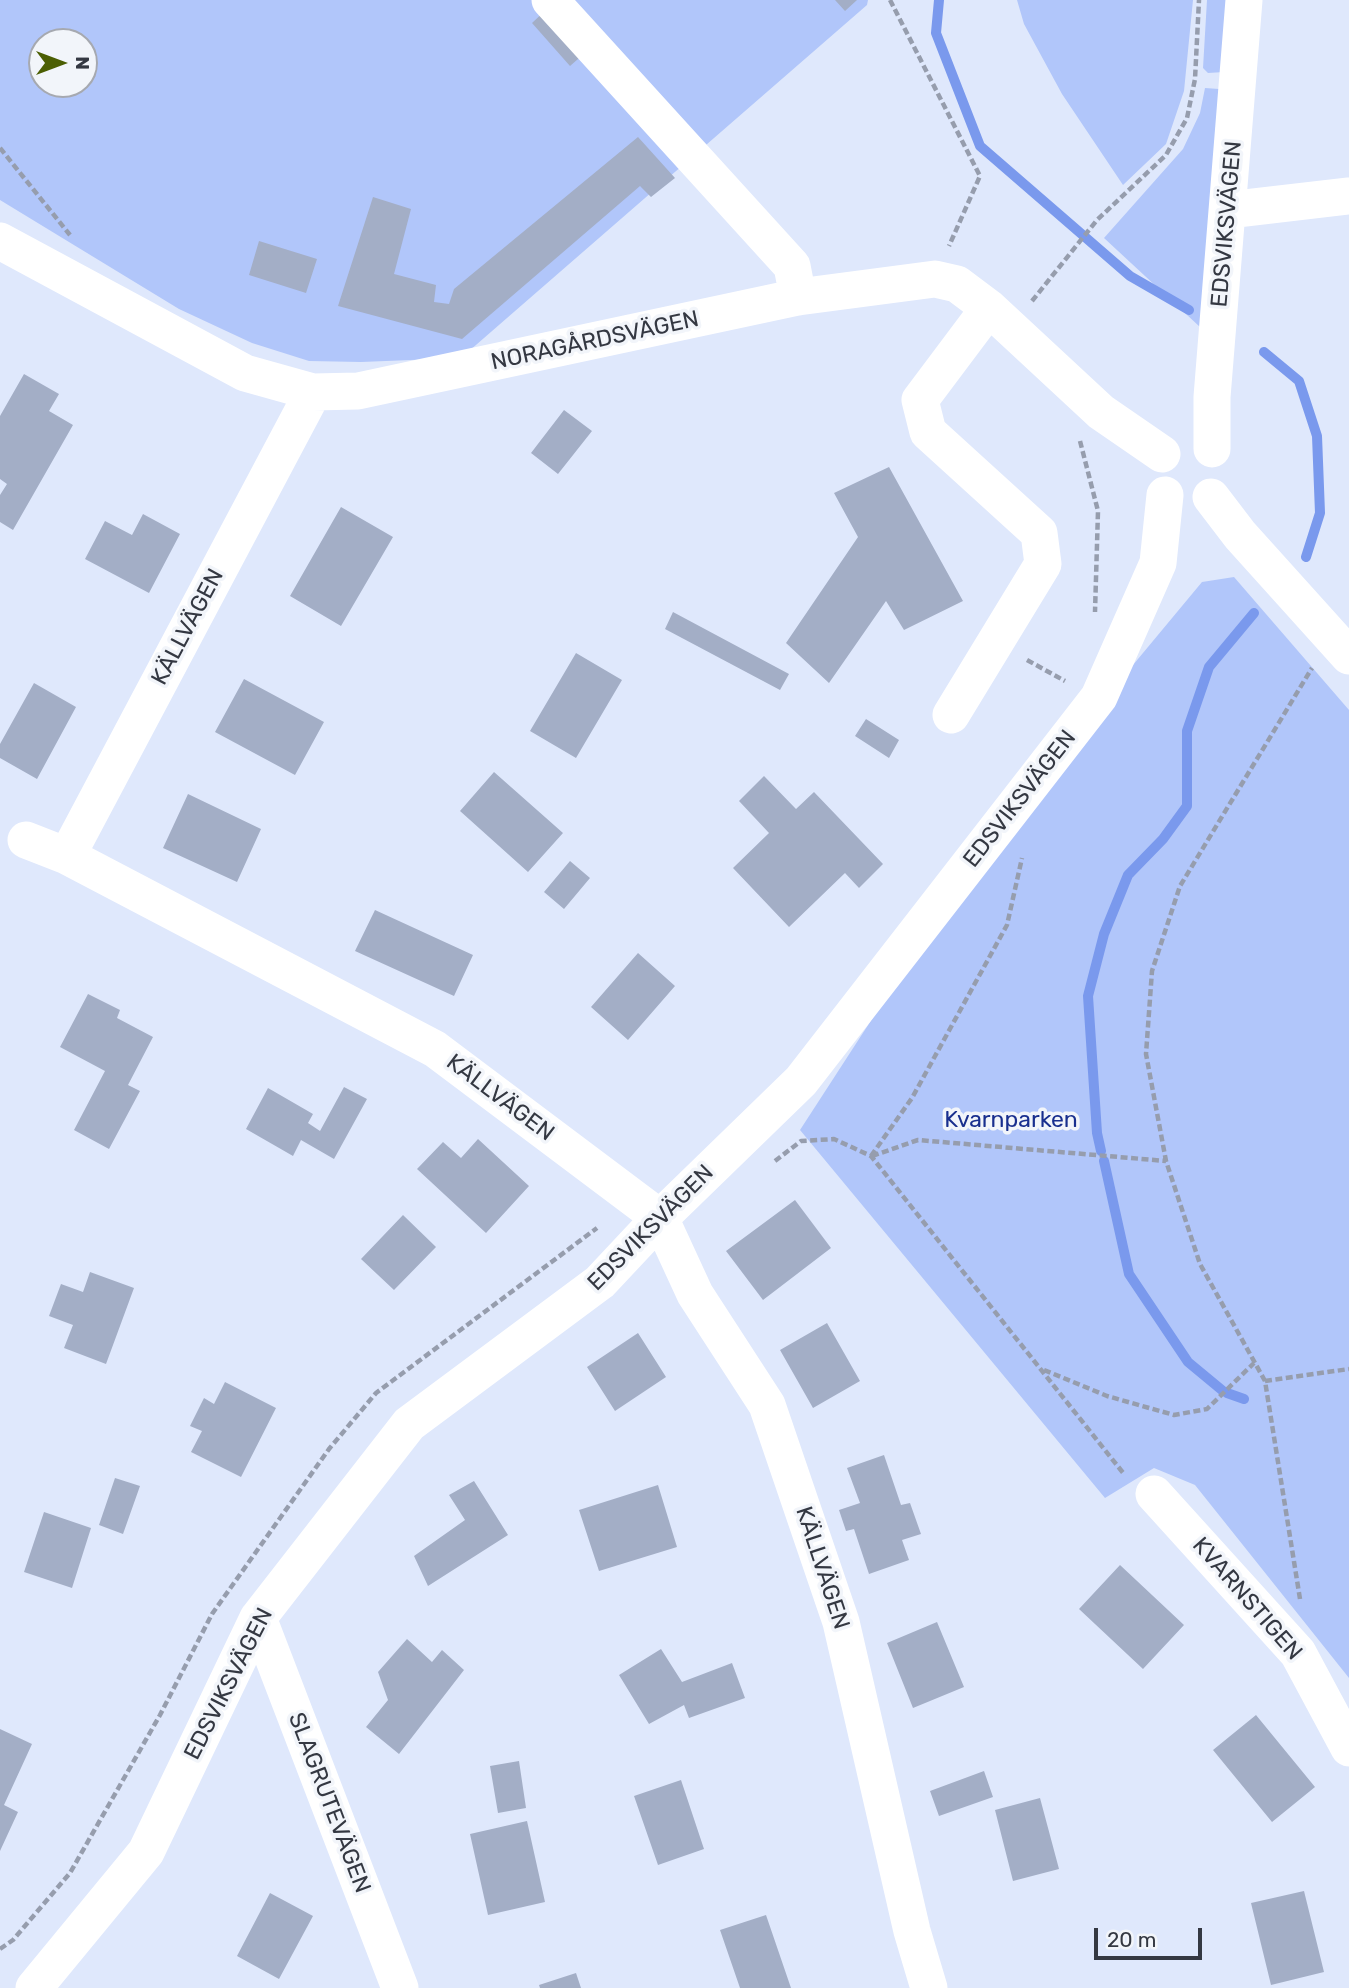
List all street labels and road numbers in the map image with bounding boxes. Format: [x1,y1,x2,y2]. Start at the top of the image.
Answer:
street label: EDSVIKSVÄGEN [1206,140,1248,308]
street label: NORAGÅRDSVÄGEN [489,305,701,377]
street label: KÄLLVÄGEN [146,564,230,690]
street label: EDSVIKSVÄGEN [958,725,1082,873]
street label: KÄLLVÄGEN [441,1049,559,1147]
street label: EDSVIKSVÄGEN [582,1159,720,1297]
street label: KÄLLVÄGEN [789,1503,855,1633]
street label: KVARNSTIGEN [1186,1532,1308,1666]
street label: EDSVIKSVÄGEN [179,1603,279,1765]
street label: SLAGRUTEVÄGEN [282,1709,376,1897]

